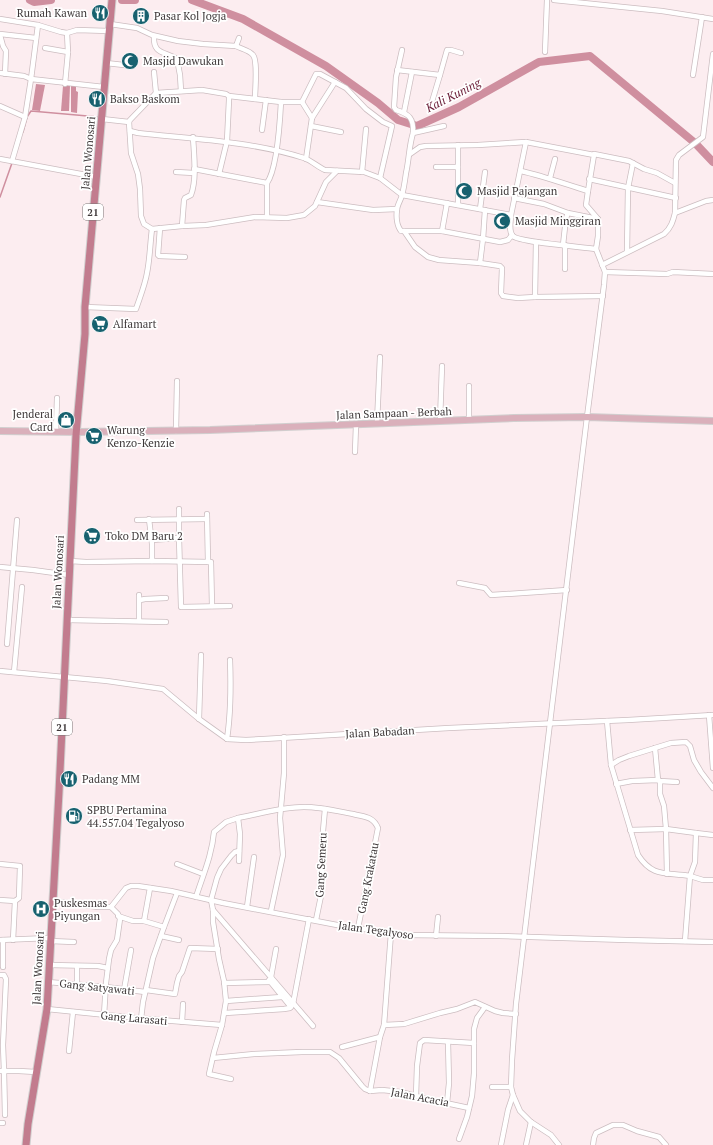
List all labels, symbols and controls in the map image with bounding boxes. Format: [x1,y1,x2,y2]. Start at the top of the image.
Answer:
restaurant icon: Rumah Kawan [90,3,110,23]
place label: Rumah Kawan [17,6,87,20]
building icon: Pasar Kol Jogja [131,6,151,26]
place label: Pasar Kol Jogja [154,9,227,23]
mosque icon: Masjid Dawukan [120,51,140,71]
place label: Masjid Dawukan [143,54,224,68]
water label: Kali Kuning [422,74,484,116]
restaurant icon: Bakso Baskom [87,89,107,109]
place label: Bakso Baskom [110,92,180,106]
street label: Jalan Wonosari [78,116,98,190]
mosque icon: Masjid Pajangan [454,181,474,201]
place label: Masjid Pajangan [477,184,558,198]
road number: 21 [83,204,103,220]
mosque icon: Masjid Minggiran [492,211,512,231]
place label: Masjid Minggiran [515,214,601,228]
supermarket icon: Alfamart [90,314,110,334]
place label: Alfamart [113,317,157,331]
street label: Jalan Sampaan - Berbah [336,404,453,422]
place label: Jenderal Card [12,407,53,434]
shop icon: Jenderal Card [56,410,76,430]
place label: Warung Kenzo-Kenzie [107,423,175,450]
supermarket icon: Warung Kenzo-Kenzie [84,426,104,446]
supermarket icon: Toko DM Baru 2 [82,526,102,546]
place label: Toko DM Baru 2 [105,529,183,543]
street label: Jalan Wonosari [49,535,67,609]
road number: 21 [52,719,72,735]
street label: Jalan Babadan [345,723,416,741]
restaurant icon: Padang MM [59,769,79,789]
place label: Padang MM [82,772,140,786]
place label: SPBU Pertamina 44.557.04 Tegalyoso [87,803,184,830]
fuel station icon: SPBU Pertamina 44.557.04 Tegalyoso [64,806,84,826]
street label: Gang Semeru [312,831,330,898]
street label: Gang Krakatau [354,841,382,915]
place label: Puskesmas Piyungan [54,896,108,923]
hospital icon: Puskesmas Piyungan [31,899,51,919]
street label: Jalan Tegalyoso [337,918,415,942]
street label: Jalan Wonosari [29,931,47,1005]
street label: Gang Satyawati [59,976,135,998]
street label: Gang Larasati [100,1008,168,1028]
street label: Jalan Acacia [390,1085,451,1110]

